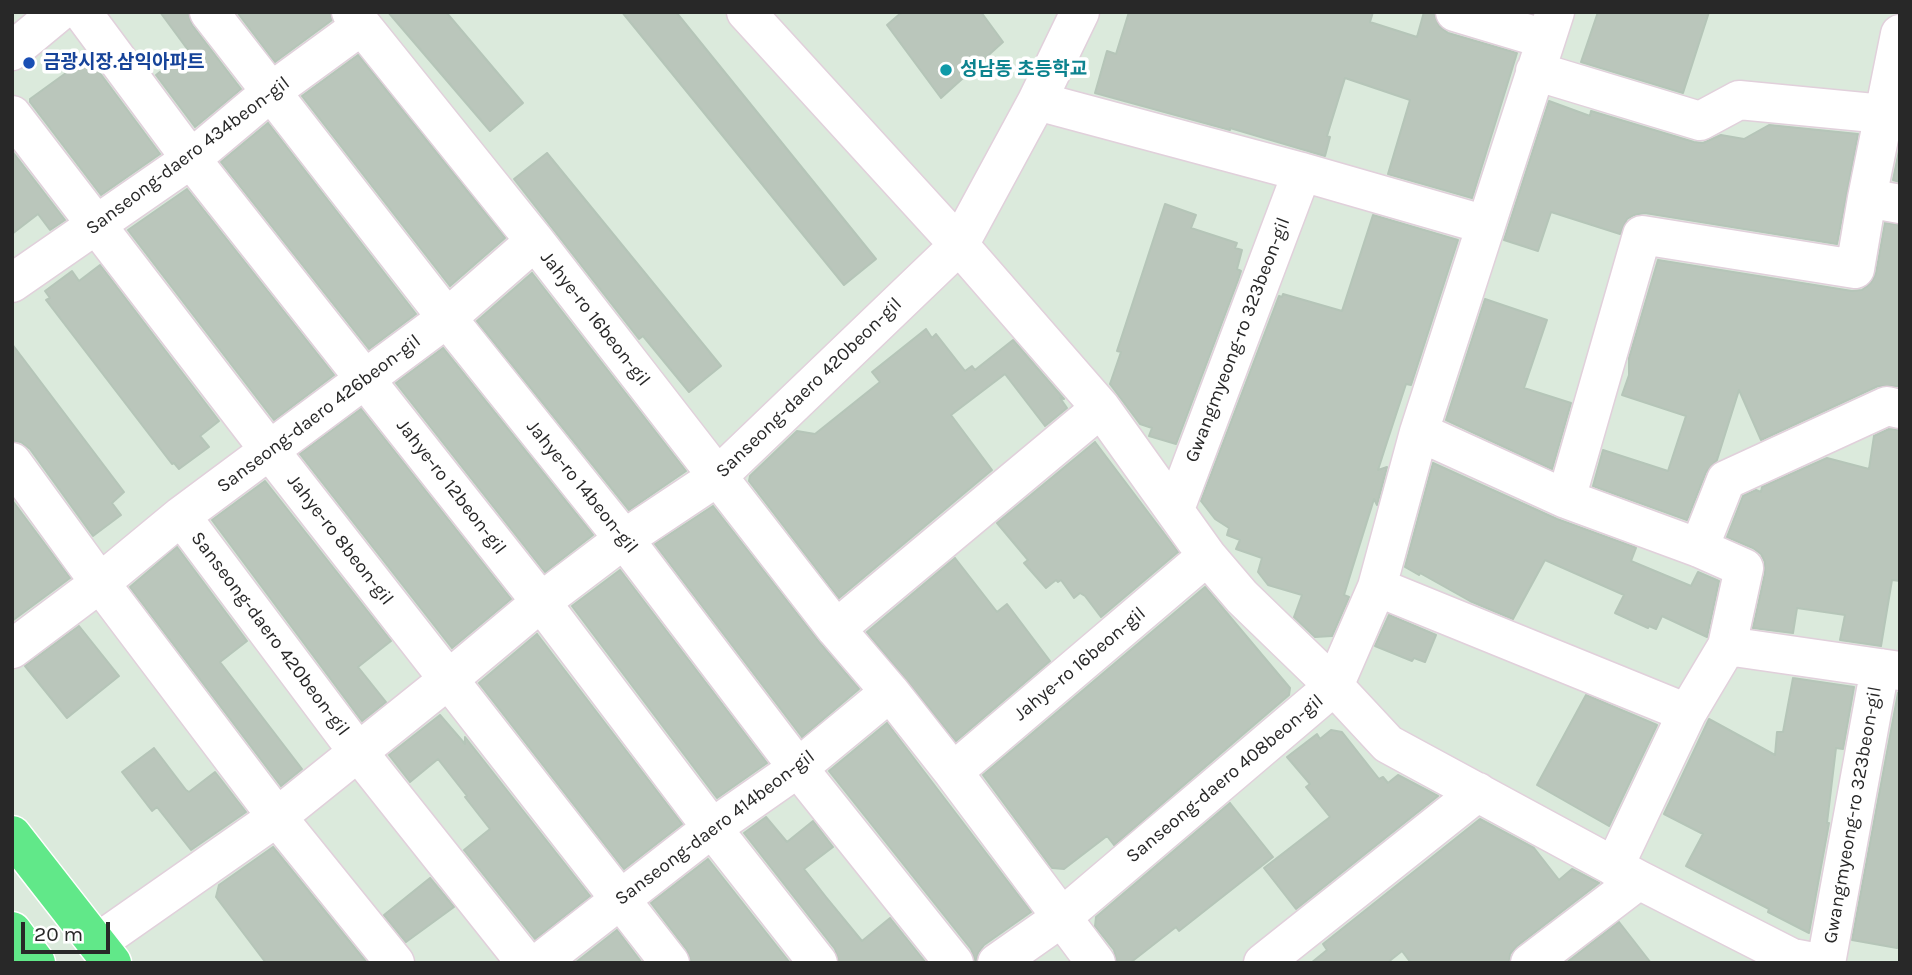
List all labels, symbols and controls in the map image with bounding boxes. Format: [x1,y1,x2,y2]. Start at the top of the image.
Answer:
place label: 금광시장.삼익아파트 [43,52,204,74]
marker: 금광시장.삼익아파트 [21,55,37,71]
place label: 성남동 초등학교 [960,59,1087,81]
marker: 성남동 초등학교 [938,62,954,78]
street label: Sanseong-daero 434beon-gil [82,72,294,240]
street label: Gwangmyeong-ro 323beon-gil [1181,214,1295,466]
street label: Jahye-ro 16beon-gil [535,247,655,391]
street label: Sanseong-daero 420beon-gil [711,293,907,483]
street label: Sanseong-daero 426beon-gil [213,330,425,498]
street label: Jahye-ro 12beon-gil [391,415,511,559]
street label: Jahye-ro 14beon-gil [521,416,643,558]
street label: Jahye-ro 8beon-gil [282,470,398,610]
street label: Sanseong-daero 420beon-gil [186,527,354,741]
street label: Jahye-ro 16beon-gil [1010,602,1150,726]
street label: Gwangmyeong-ro 323beon-gil [1819,685,1887,945]
street label: Sanseong-daero 408beon-gil [1122,690,1328,868]
street label: Sanseong-daero 414beon-gil [611,745,819,911]
scale bar [24,908,114,952]
text: 20 m [34,922,83,946]

